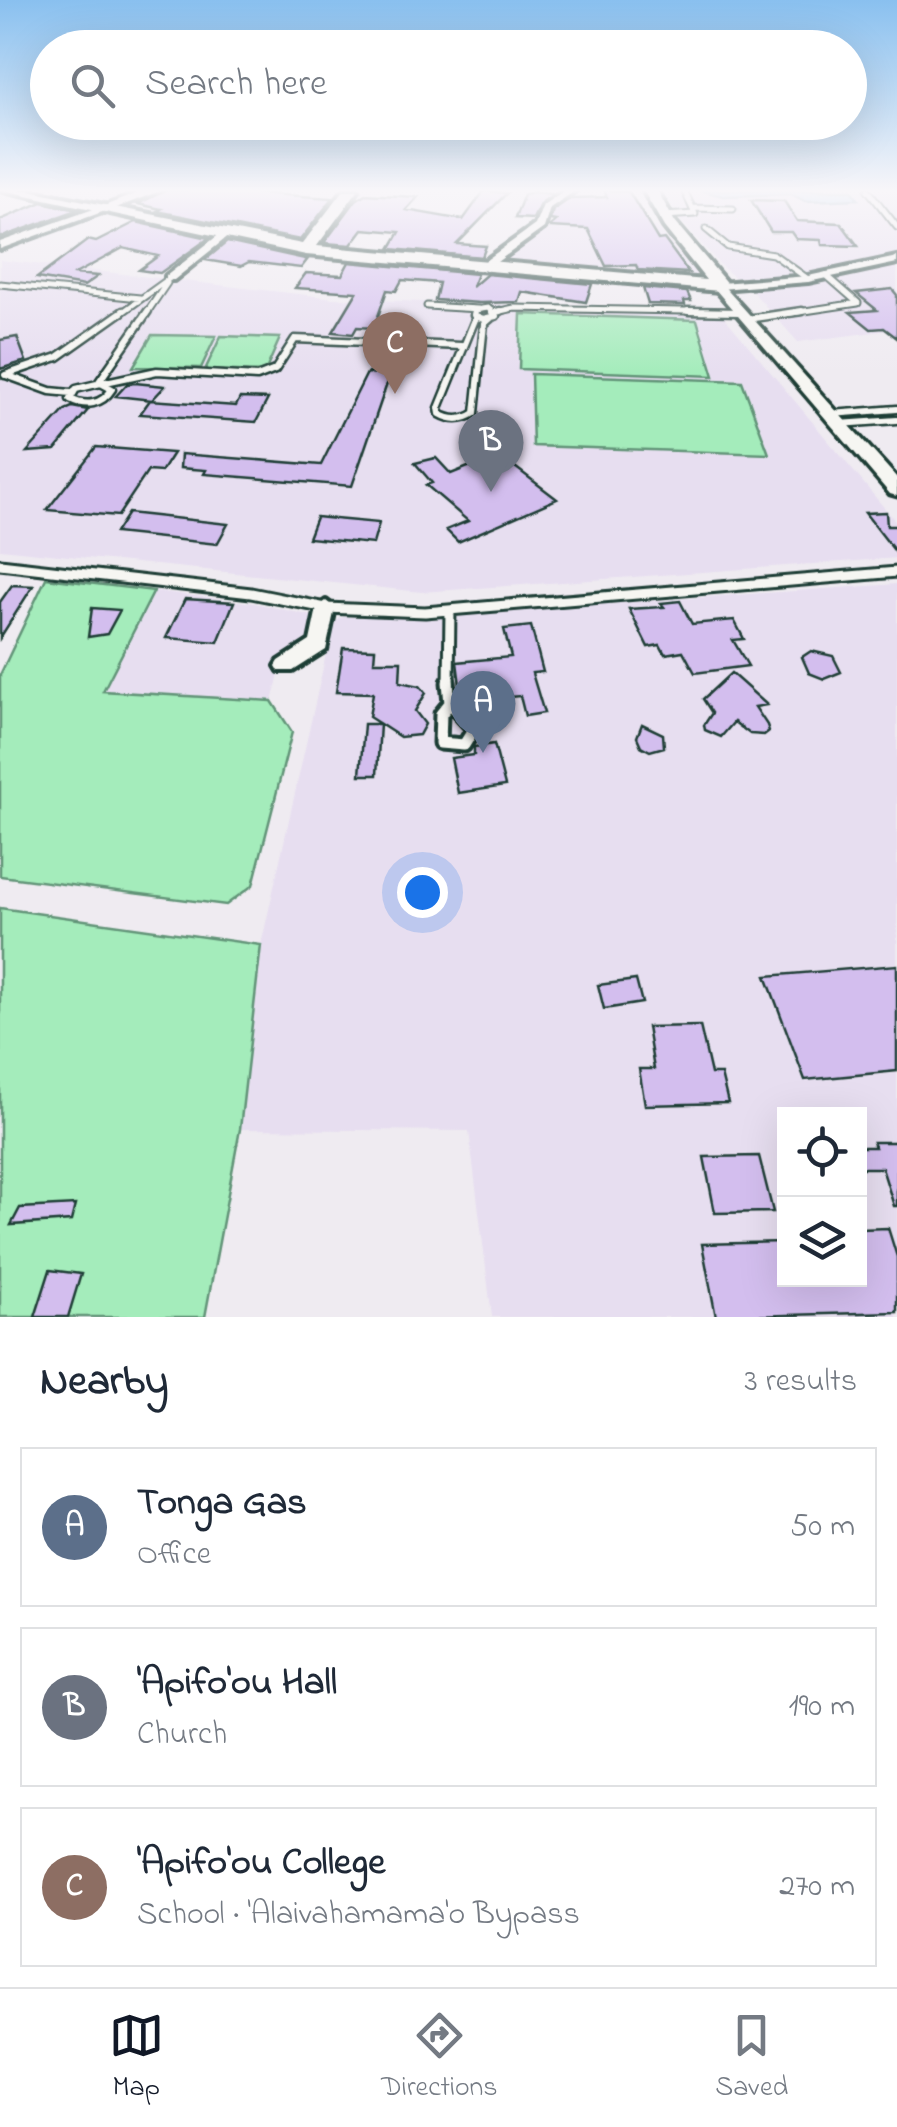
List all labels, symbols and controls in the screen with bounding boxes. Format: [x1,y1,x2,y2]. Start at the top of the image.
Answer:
search box [30,30,867,140]
text: Search here [145,57,327,113]
icon: search [65,58,120,113]
pin: C [362,312,428,394]
pin: B [458,410,524,492]
pin: A [450,670,516,753]
your location [397,867,448,918]
map controls [777,1107,867,1287]
button: locate [777,1107,867,1197]
button: layers [777,1197,867,1287]
text: Nearby [40,1352,168,1413]
text: 3 results [745,1359,857,1406]
text: Tonga Gas [137,1476,307,1532]
text: A [65,1504,84,1551]
text: 50 m [790,1504,855,1551]
text: Office [137,1532,211,1579]
text: 'Apifo'ou Hall [137,1656,337,1712]
text: B [64,1684,85,1731]
text: 190 m [789,1684,855,1731]
text: Church [137,1712,227,1759]
text: 'Apifo'ou College [137,1836,385,1892]
text: C [66,1864,83,1911]
text: 270 m [779,1864,855,1911]
text: School · 'Alaivahamama'o Bypass [137,1892,580,1939]
tab: Map [109,2008,164,2109]
tab: Directions [381,2008,498,2109]
tab: Saved [715,2008,788,2109]

